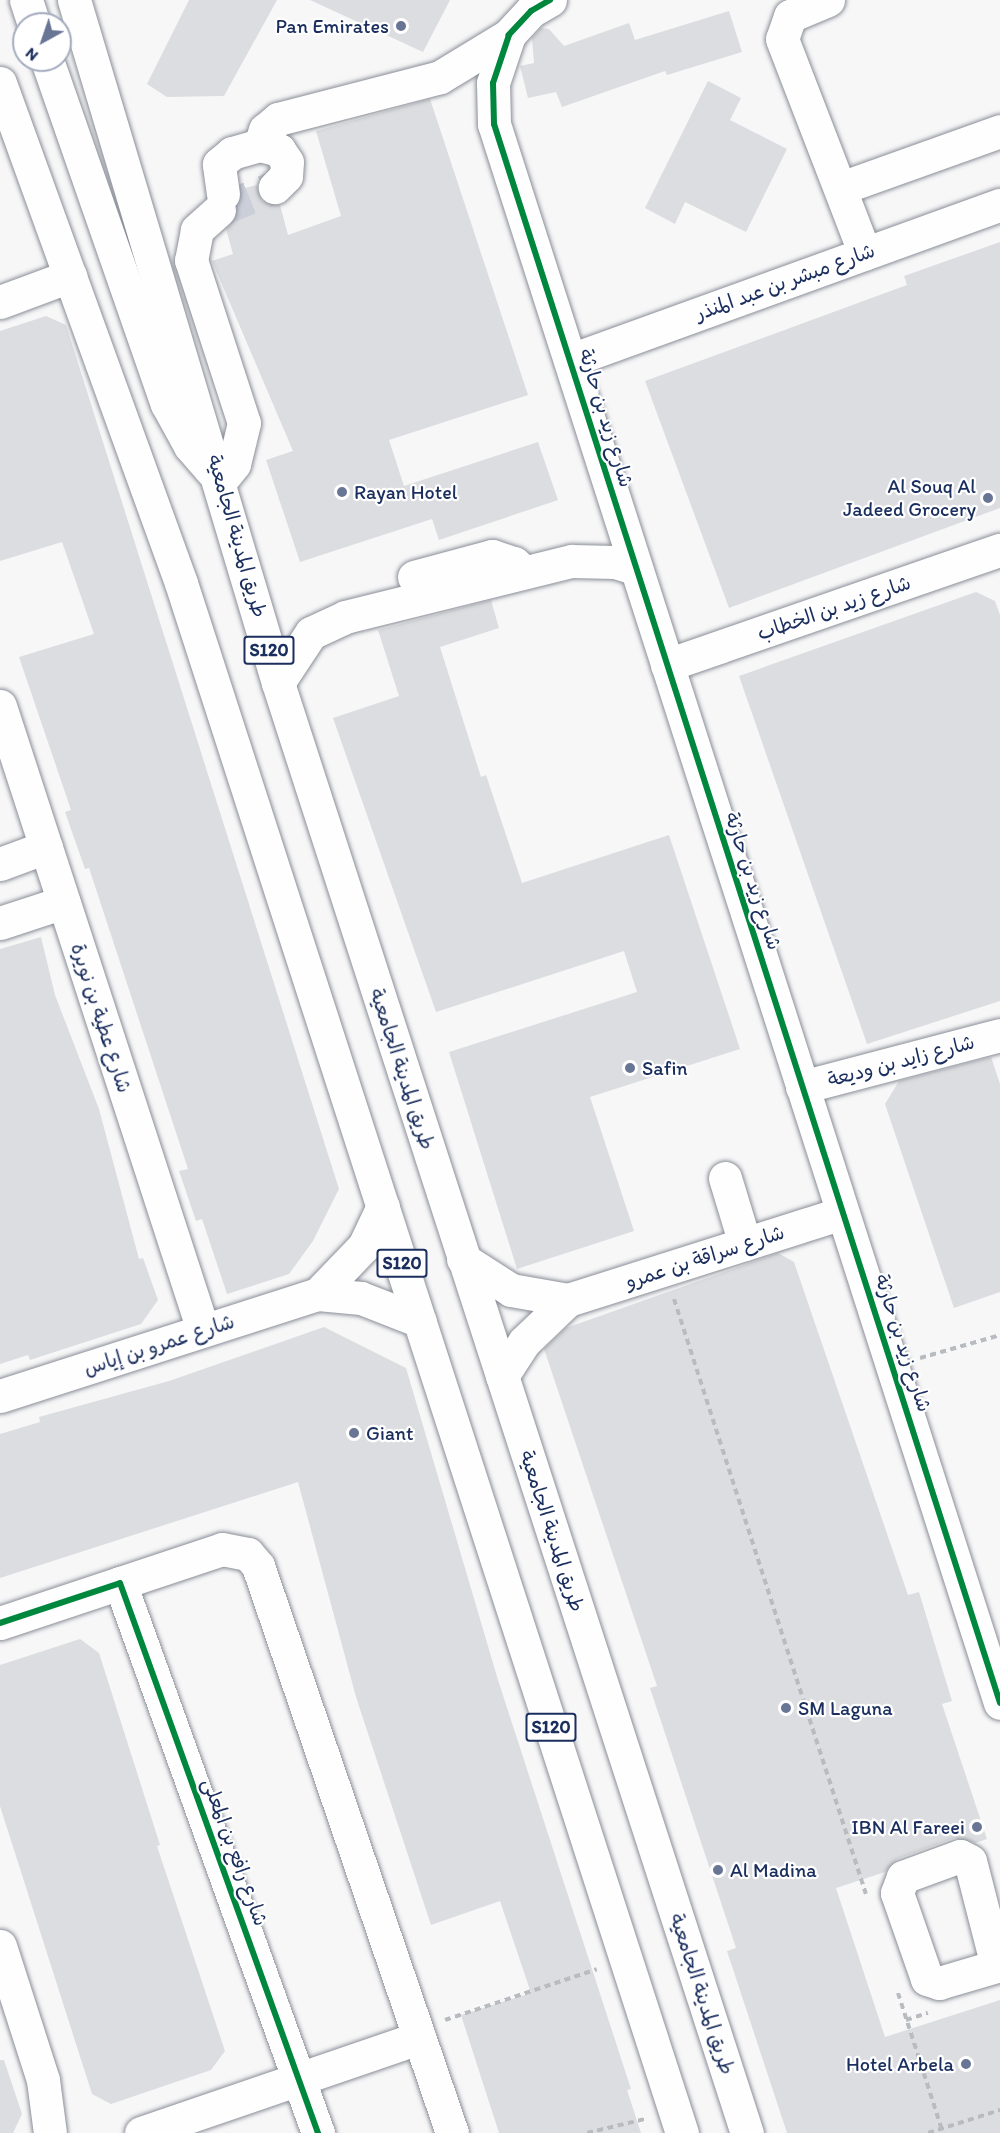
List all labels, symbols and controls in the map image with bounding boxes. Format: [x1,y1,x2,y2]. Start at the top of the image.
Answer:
north arrow [12,12,72,72]
place label: Pan Emirates [276,14,389,38]
marker: Pan Emirates [394,19,408,33]
text: N [21,44,42,65]
street label: شارع مبشر بن عبد المنذر [692,238,878,326]
street label: شارع زيد بن حارثة [574,346,638,490]
street label: طريق المدينة الجامعية [202,452,272,620]
place label: Al Souq Al Jadeed Grocery [843,474,976,521]
place label: Rayan Hotel [354,480,457,504]
marker: Rayan Hotel [335,485,349,499]
marker: Al Souq Al Jadeed Grocery [981,491,995,505]
street label: شارع زيد بن الخطاب [754,570,914,646]
road number: S120 [242,635,296,665]
street label: شارع زيد بن حارثة [719,809,787,953]
street label: شارع عطية بن نويرة [66,940,136,1096]
street label: طريق المدينة الجامعية [365,985,439,1153]
street label: شارع زايد بن وديعة [825,1030,977,1092]
place label: Safin [642,1056,688,1080]
marker: Safin [623,1061,637,1075]
street label: شارع سراقة بن عمرو [623,1220,787,1294]
road number: S120 [375,1248,429,1278]
street label: شارع زيد بن حارثة [869,1271,937,1415]
street label: شارع عمرو بن إياس [81,1309,237,1381]
place label: Giant [366,1421,414,1445]
marker: Giant [347,1426,361,1440]
street label: طريق المدينة الجامعية [515,1447,589,1615]
place label: SM Laguna [798,1696,893,1720]
marker: SM Laguna [779,1701,793,1715]
road number: S120 [524,1712,578,1742]
street label: شارع رافع بن المعلى [197,1775,273,1929]
place label: IBN Al Fareei [851,1815,965,1839]
marker: IBN Al Fareei [970,1820,984,1834]
place label: Al Madina [730,1858,816,1882]
marker: Al Madina [711,1863,725,1877]
street label: طريق المدينة الجامعية [665,1910,739,2078]
place label: Hotel Arbela [847,2052,954,2076]
marker: Hotel Arbela [959,2057,973,2071]

